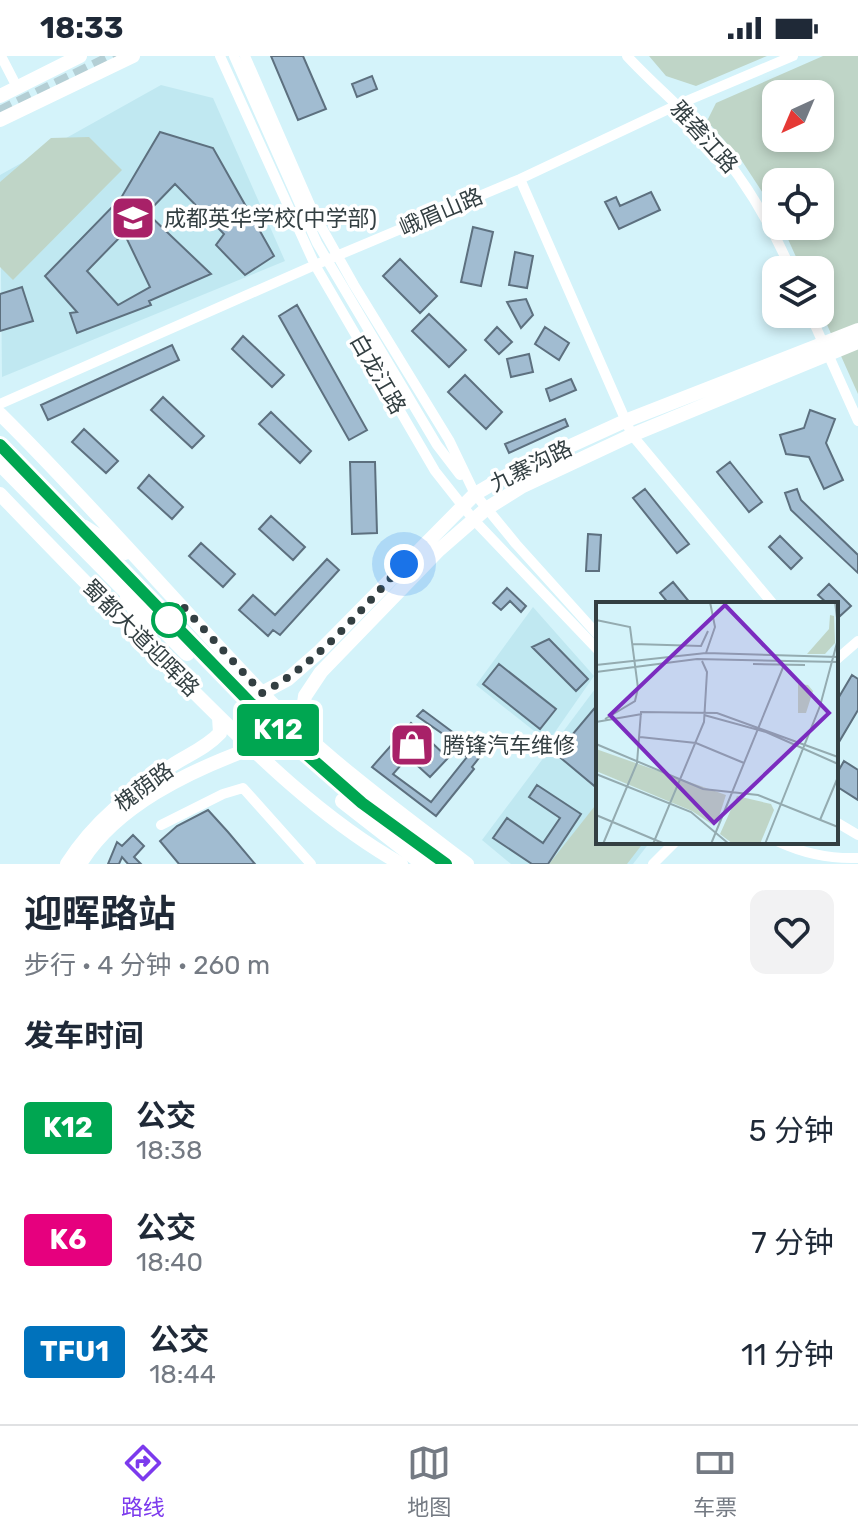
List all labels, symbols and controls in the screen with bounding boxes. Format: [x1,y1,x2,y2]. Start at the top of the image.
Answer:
text: 18:33 [40,10,124,46]
north arrow [762,80,834,152]
map controls [762,80,834,328]
street label: 雅砻江路 [665,95,743,179]
button: locate [762,168,834,240]
street label: 峨眉山路 [395,182,487,242]
school or university icon: 成都英华学校(中学部) [109,194,157,242]
place label: 成都英华学校(中学部) [164,205,377,232]
button: layers [762,256,834,328]
street label: 白龙江路 [344,329,412,419]
street label: 九寨沟路 [486,435,576,497]
your location [384,544,424,584]
street label: 蜀都大道迎晖路 [77,574,205,702]
inset map [596,602,838,844]
unlabelled marker [152,603,186,637]
line badge: K12 [232,704,324,756]
text: K12 [253,713,303,746]
shop icon: 腾锋汽车维修 [388,721,436,769]
place label: 腾锋汽车维修 [443,732,575,759]
street label: 槐荫路 [109,757,179,817]
button: heart [750,890,834,974]
text: 迎晖路站 [24,891,176,937]
text: 步行 · 4 分钟 · 260 m [24,950,270,981]
text: 发车时间 [24,1018,144,1054]
text: 公交 [136,1098,196,1134]
text: K12 [43,1111,93,1144]
text: 5 分钟 [749,1113,834,1149]
text: 18:38 [136,1135,202,1166]
text: 公交 [136,1210,196,1246]
text: K6 [50,1223,86,1256]
text: 7 分钟 [751,1225,834,1261]
text: 18:40 [136,1247,203,1278]
text: 公交 [149,1322,209,1358]
text: TFU1 [40,1335,109,1368]
text: 11 分钟 [741,1337,834,1373]
text: 18:44 [149,1359,216,1390]
tab: 路线 [121,1441,165,1521]
tab: 地图 [407,1441,451,1521]
tab: 车票 [693,1441,737,1521]

